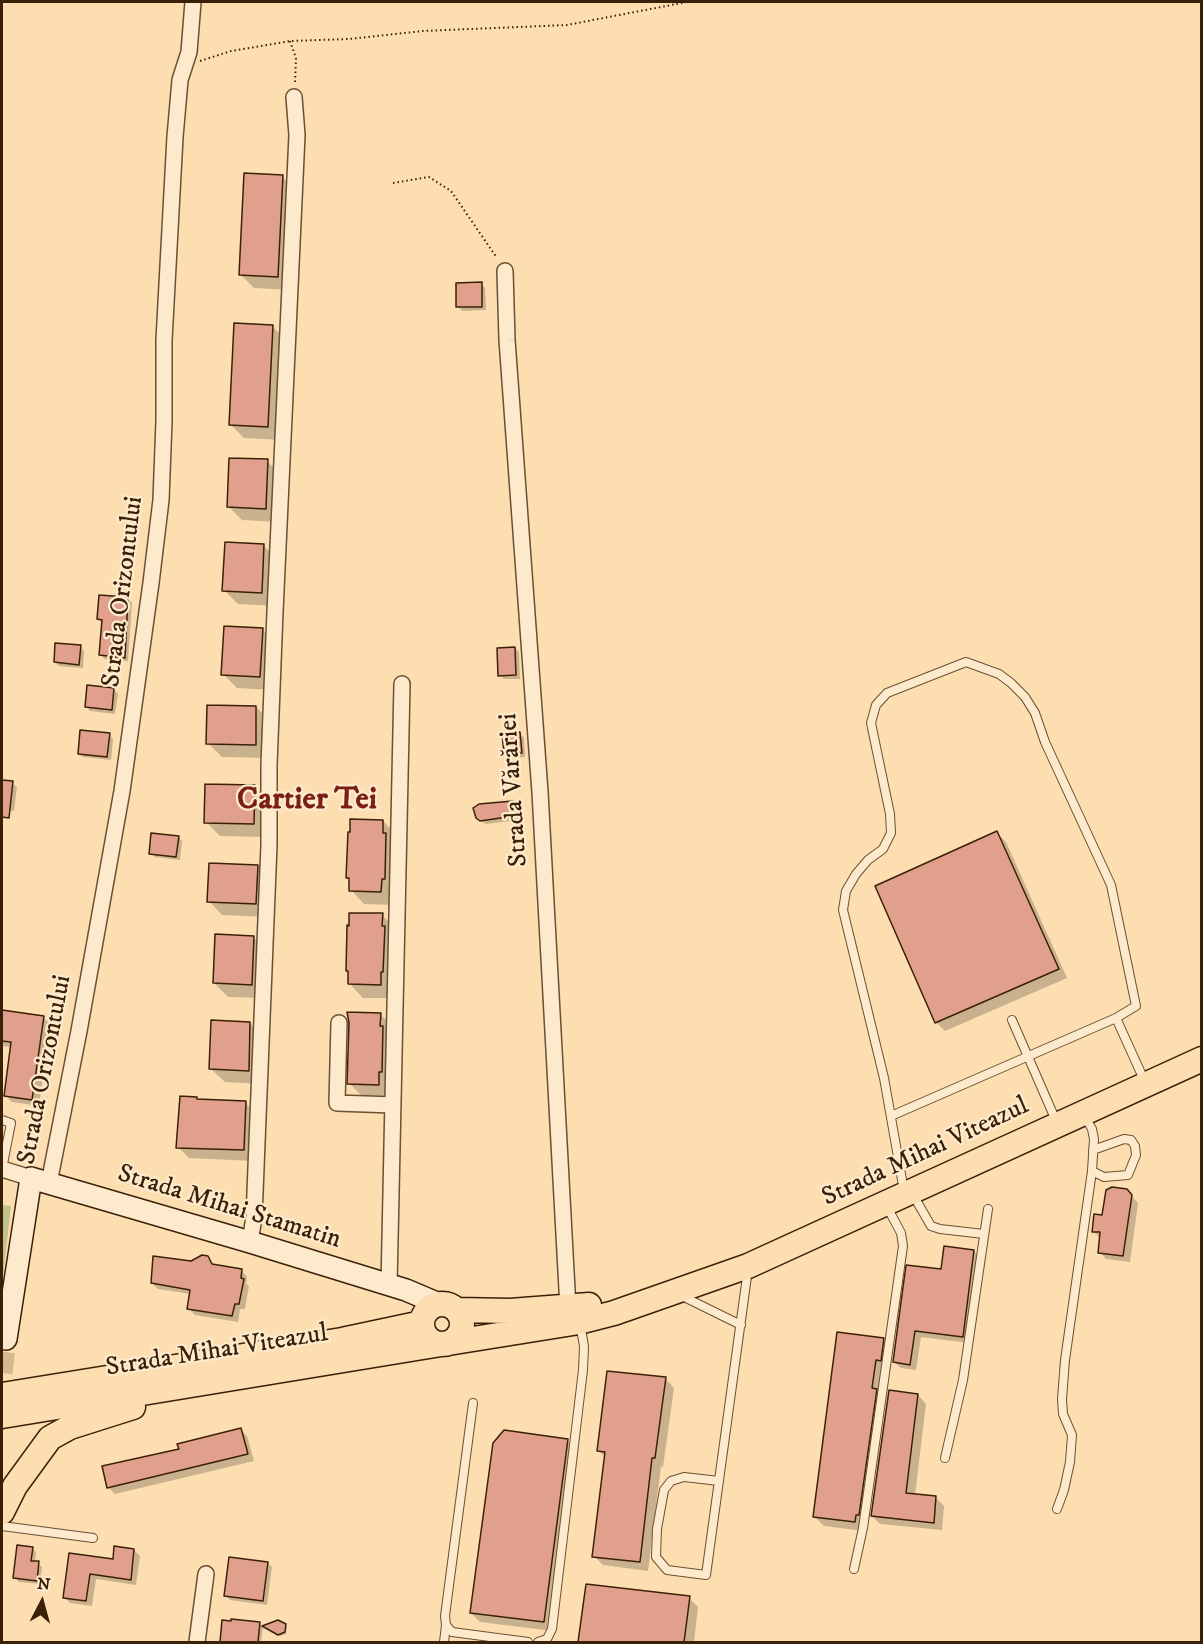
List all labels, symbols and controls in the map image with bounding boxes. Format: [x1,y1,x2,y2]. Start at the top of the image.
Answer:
street label: Strada Orizontului [97,495,151,689]
street label: Strada Vărăriei [494,712,536,868]
district label: Cartier Tei [237,782,377,820]
street label: Strada Orizontului [12,973,80,1167]
street label: Strada Mihai Viteazul [818,1091,1034,1215]
street label: Strada Mihai Stamatin [114,1159,344,1257]
street label: Strada Mihai Viteazul [104,1319,330,1385]
north arrow [12,1572,72,1632]
text: N [36,1573,51,1595]

